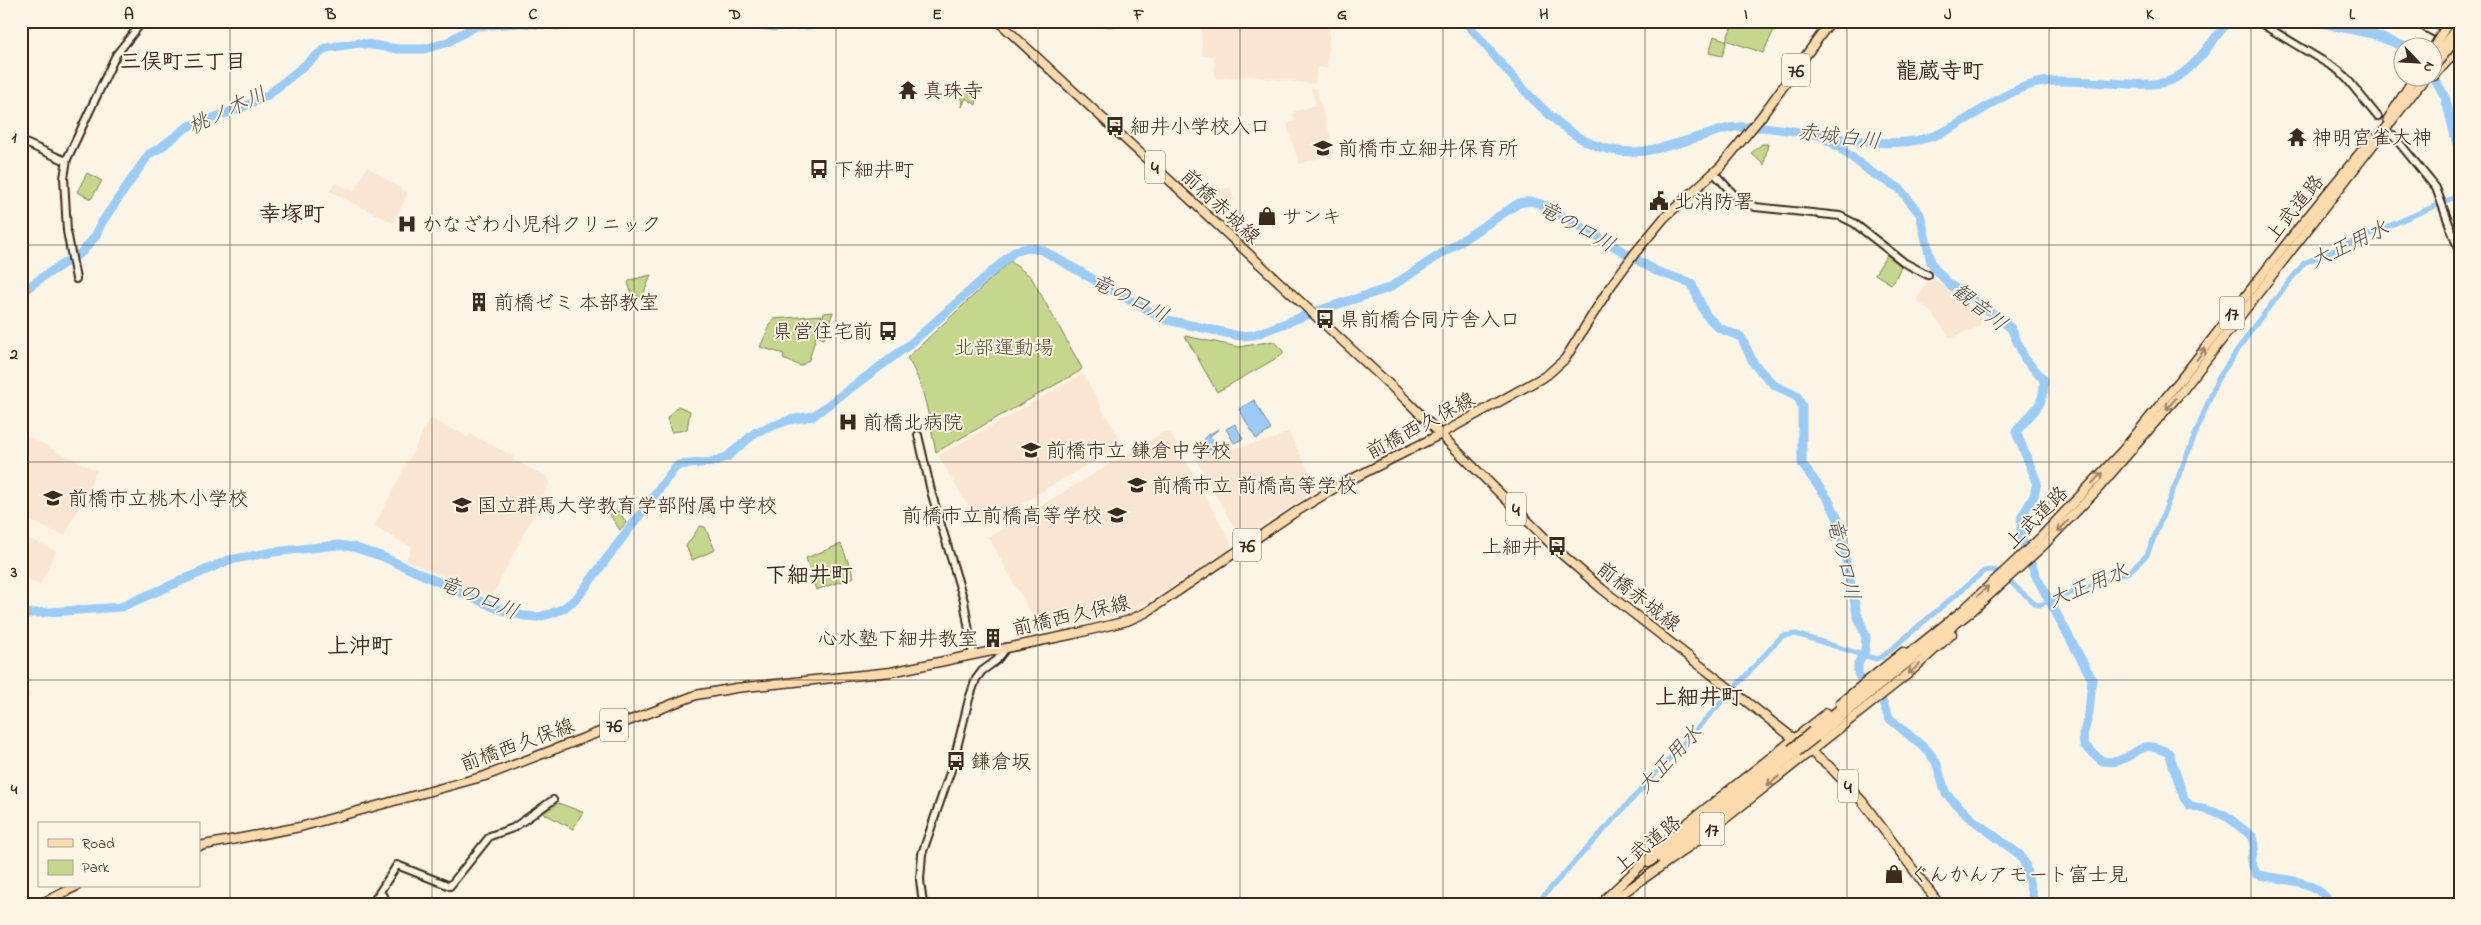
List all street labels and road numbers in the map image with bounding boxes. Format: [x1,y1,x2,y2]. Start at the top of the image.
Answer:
road number: 76 [1782,54,1810,86]
road number: 4 [1145,150,1165,183]
street label: 前橋赤城線 [1173,163,1266,253]
street label: 上武道路 [2260,169,2332,250]
road number: 17 [2220,296,2244,330]
street label: 前橋西久保線 [1361,386,1481,468]
street label: 上武道路 [1999,480,2076,557]
road number: 4 [1506,492,1526,526]
road number: 76 [1233,528,1261,562]
street label: 前橋赤城線 [1589,556,1686,640]
street label: 前橋西久保線 [1010,590,1133,645]
road number: 76 [600,708,628,742]
street label: 前橋西久保線 [457,712,579,780]
road number: 4 [1838,769,1858,802]
street label: 上武道路 [1608,810,1689,882]
road number: 17 [1700,812,1724,846]

